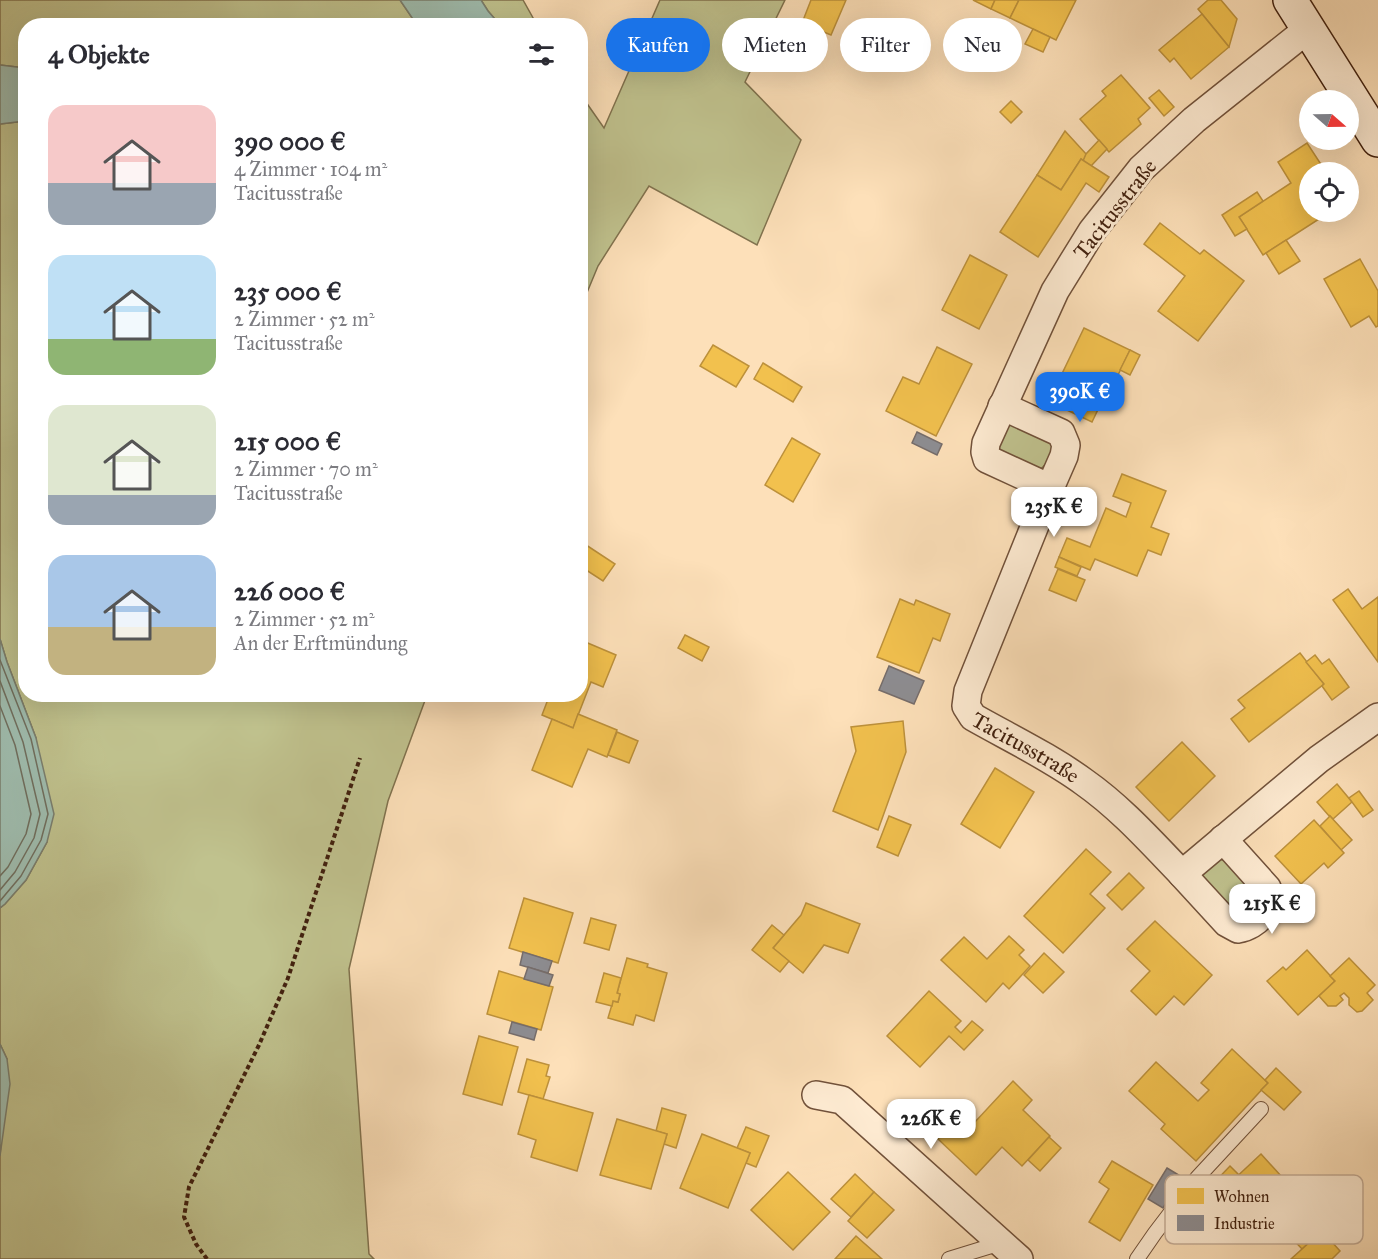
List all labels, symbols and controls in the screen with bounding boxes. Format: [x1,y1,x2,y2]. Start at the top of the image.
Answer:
chip: Kaufen [606,18,710,72]
chip: Mieten [722,18,828,72]
chip: Filter [840,18,931,72]
chip: Neu [943,18,1022,72]
text: 4 Objekte [48,38,150,70]
icon: filters [525,38,558,71]
north arrow [1299,90,1359,150]
map controls [1299,90,1359,222]
text: 390 000 € [234,125,346,157]
icon: home [96,129,168,201]
street label: Tacitusstraße [1068,154,1162,264]
text: 4 Zimmer · 104 m² [234,157,387,181]
button: locate [1299,162,1359,222]
text: Tacitusstraße [234,181,343,205]
text: 235 000 € [234,275,342,307]
icon: home [96,279,168,351]
text: 2 Zimmer · 52 m² [234,307,375,331]
text: Tacitusstraße [234,331,343,355]
pin: 390K € [1031,372,1129,423]
text: 390K € [1049,379,1111,403]
text: 215 000 € [234,425,341,457]
icon: home [96,429,168,501]
text: 2 Zimmer · 70 m² [234,457,378,481]
text: Tacitusstraße [234,481,343,505]
pin: 235K € [1005,487,1103,538]
text: 235K € [1025,494,1083,518]
text: 226 000 € [234,575,345,607]
icon: home [96,579,168,651]
text: 2 Zimmer · 52 m² [234,607,375,631]
text: An der Erftmündung [234,631,407,655]
street label: Tacitusstraße [967,706,1085,788]
pin: 215K € [1223,884,1321,935]
text: 215K € [1243,891,1301,915]
pin: 226K € [882,1099,980,1150]
text: 226K € [901,1106,961,1130]
legend [1165,1175,1363,1244]
text: Wohnen [1214,1187,1270,1206]
text: Industrie [1214,1214,1275,1233]

